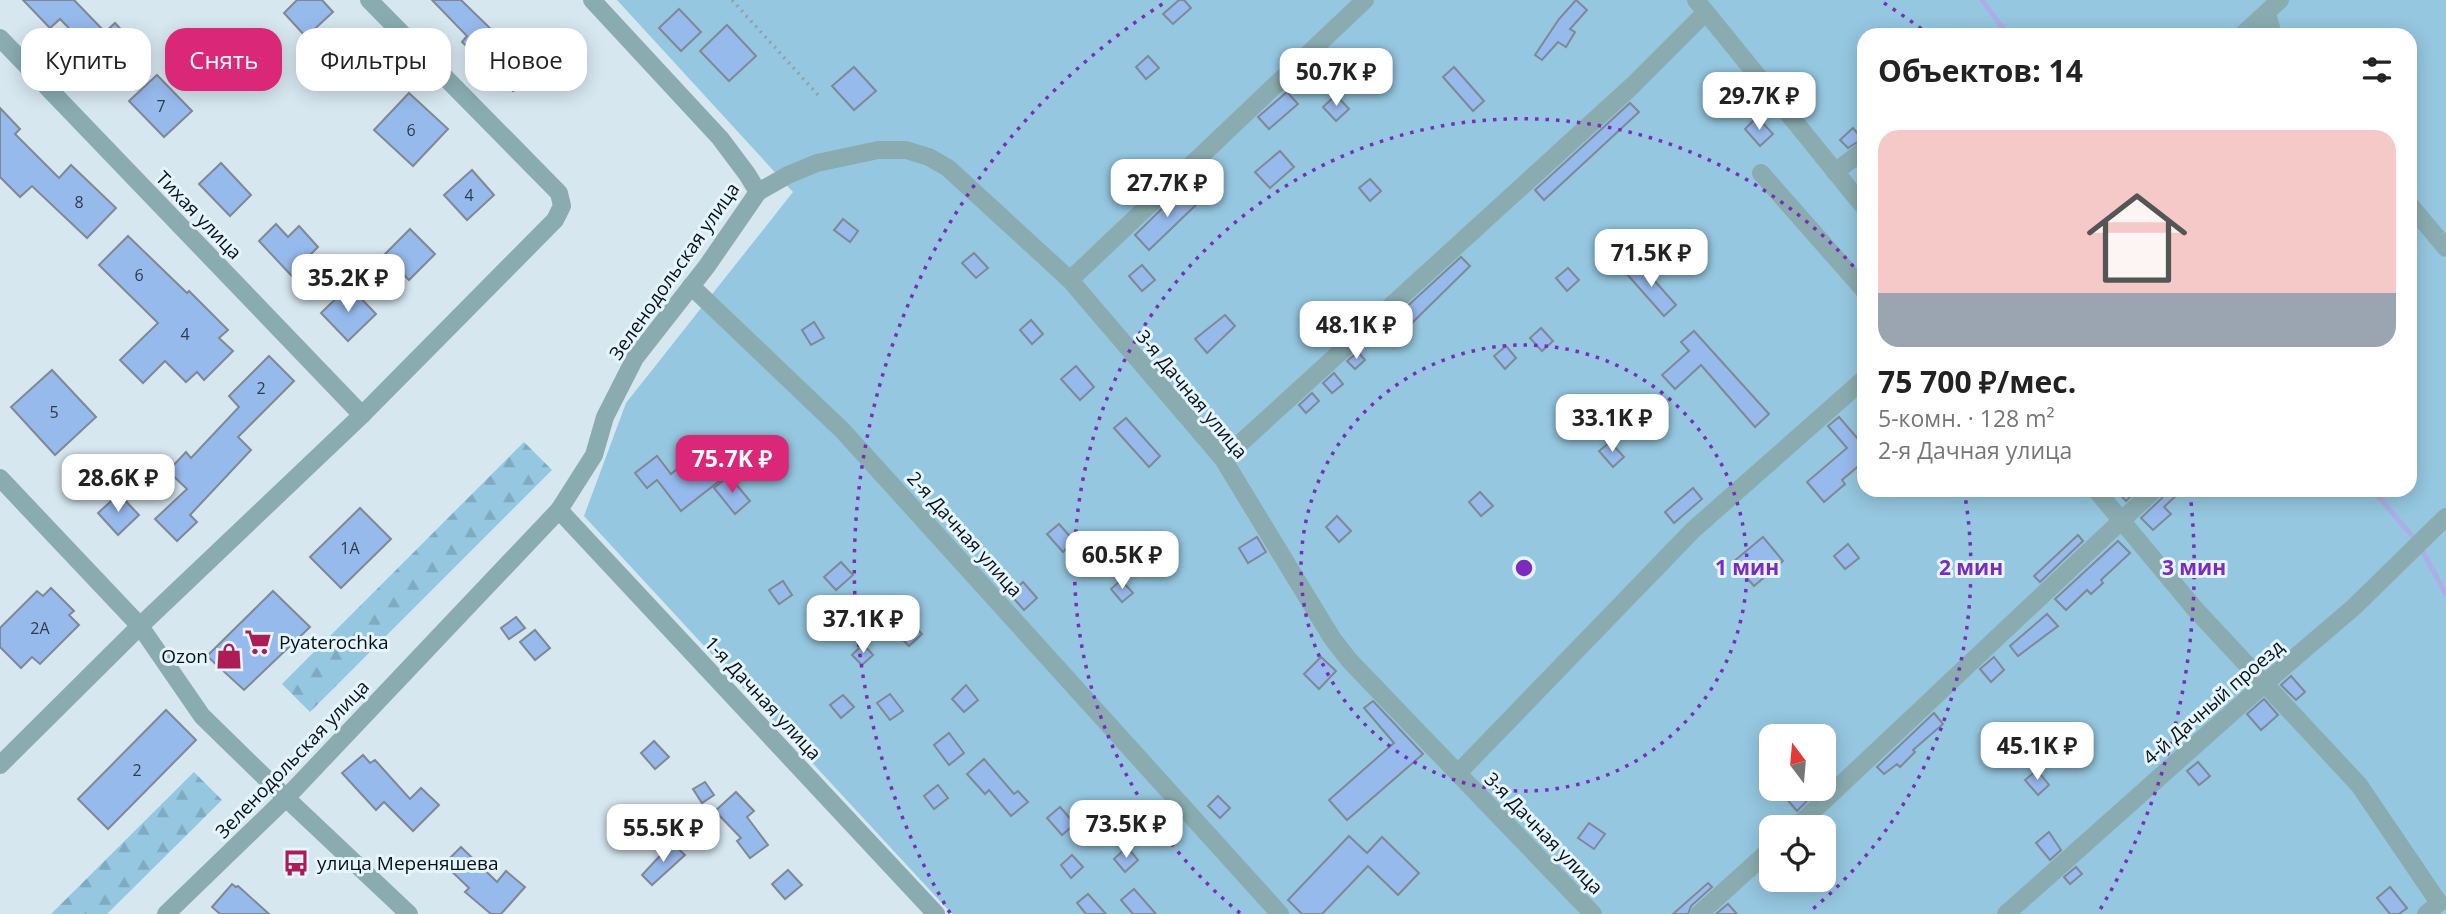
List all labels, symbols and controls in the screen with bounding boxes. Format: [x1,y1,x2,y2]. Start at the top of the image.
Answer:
chip: Купить [21,28,151,91]
chip: Снять [165,28,282,91]
chip: Фильтры [296,28,451,91]
chip: Новое [465,28,587,91]
pin: 50.7K ₽ [1271,48,1401,108]
text: Объектов: 14 [1878,50,2083,91]
icon: filters [2358,51,2396,89]
text: 50.7K ₽ [1296,55,1376,87]
pin: 29.7K ₽ [1694,72,1824,132]
text: 29.7K ₽ [1719,79,1799,111]
house number: 7 [156,95,166,117]
house number: 6 [406,119,416,141]
pin: 27.7K ₽ [1102,160,1232,219]
street label: Тихая улица [150,165,248,265]
text: 27.7K ₽ [1127,166,1207,198]
icon: home [2074,175,2200,301]
street label: Зеленодольская улица [603,177,745,365]
house number: 4 [464,184,474,206]
house number: 8 [74,191,84,213]
pin: 71.5K ₽ [1586,230,1716,289]
text: 71.5K ₽ [1611,236,1691,268]
pin: 35.2K ₽ [283,254,413,314]
text: 35.2K ₽ [308,261,388,293]
house number: 6 [134,264,144,286]
pin: 48.1K ₽ [1291,302,1421,361]
text: 48.1K ₽ [1316,308,1396,340]
house number: 4 [180,323,190,345]
street label: 3-я Дачная улица [1130,324,1254,464]
text: 75 700 ₽/мес. [1878,361,2076,402]
house number: 2 [256,377,266,399]
pin: 33.1K ₽ [1547,394,1677,454]
house number: 5 [49,401,59,423]
text: 33.1K ₽ [1572,401,1652,433]
text: 5-комн. · 128 m² [1878,402,2054,434]
text: 2-я Дачная улица [1878,434,2072,466]
pin: 75.7K ₽ [667,435,797,495]
text: 75.7K ₽ [692,442,772,474]
pin: 28.6K ₽ [53,454,183,514]
text: 28.6K ₽ [78,461,158,493]
street label: 2-я Дачная улица [902,466,1028,602]
pin: 60.5K ₽ [1057,532,1187,591]
house number: 1А [340,537,361,559]
text: 60.5K ₽ [1082,538,1162,570]
text: 1 мин [1715,553,1779,581]
text: 2 мин [1939,553,2003,581]
text: 3 мин [2162,553,2226,581]
centre of rings [1512,556,1536,580]
pin: 37.1K ₽ [798,596,928,655]
text: 37.1K ₽ [823,602,903,634]
house number: 2А [30,617,51,639]
supermarket icon: Pyaterochka [243,627,273,657]
place label: Pyaterochka [279,629,388,655]
street label: 1-я Дачная улица [699,630,827,766]
street label: 4-й Дачный проезд [2137,634,2289,770]
shop icon: Ozon [214,641,244,671]
place label: Ozon [161,643,208,669]
street label: Зеленодольская улица [209,674,375,844]
pin: 45.1K ₽ [1972,722,2102,782]
north arrow [1759,724,1836,802]
map controls [1759,724,1836,892]
text: 45.1K ₽ [1997,729,2077,761]
house number: 2 [132,759,142,781]
street label: 3-я Дачная улица [1479,766,1609,900]
pin: 73.5K ₽ [1061,800,1191,860]
pin: 55.5K ₽ [598,804,728,864]
text: 73.5K ₽ [1086,807,1166,839]
text: 55.5K ₽ [623,811,703,843]
button: locate [1759,815,1836,892]
bus stop icon: улица Мереняшева [281,848,311,878]
place label: улица Мереняшева [317,850,499,876]

